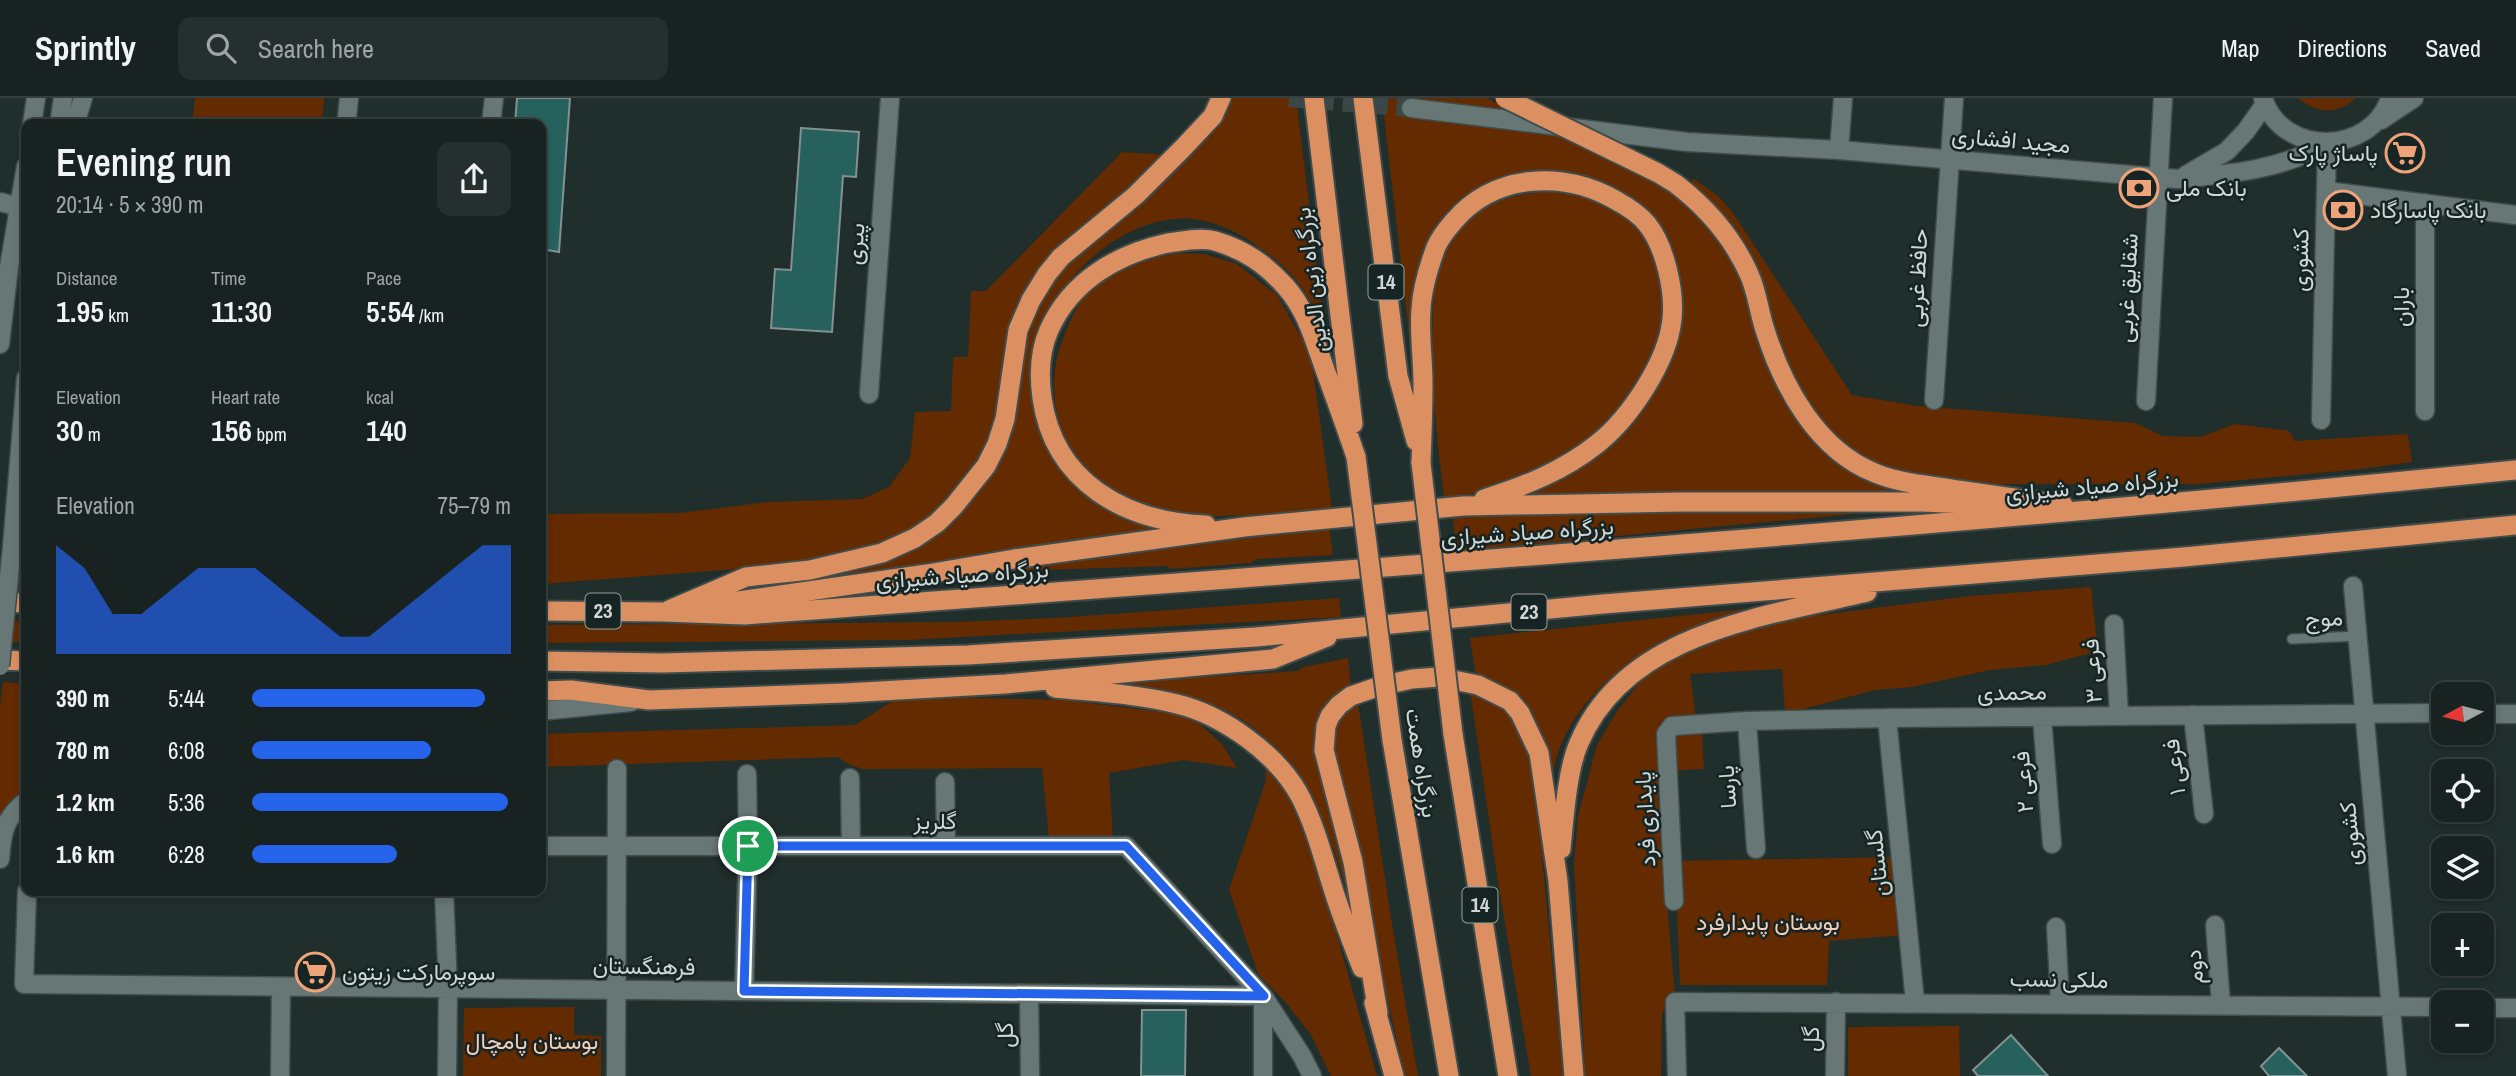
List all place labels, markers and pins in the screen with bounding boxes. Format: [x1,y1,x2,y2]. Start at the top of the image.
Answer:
supermarket icon: پاساژ پارک [2384,132,2426,174]
place label: پاساژ پارک [2288,137,2378,169]
bank icon: بانک ملی [2118,167,2160,209]
place label: بانک ملی [2166,172,2247,203]
bank icon: بانک پاسارگاد [2322,189,2364,231]
place label: بانک پاسارگاد [2370,194,2487,226]
pin [718,816,778,876]
supermarket icon: سوپرمارکت زیتون [294,951,336,993]
place label: سوپرمارکت زیتون [342,956,495,988]

